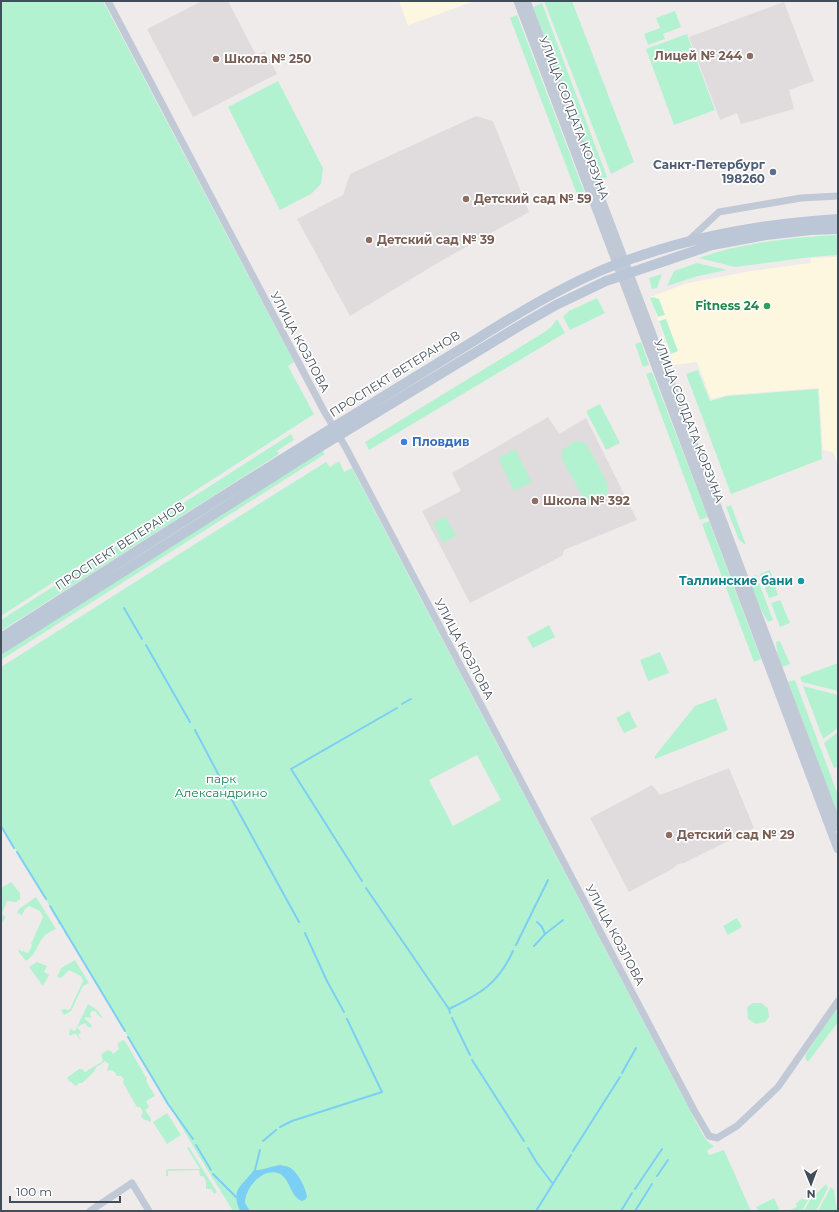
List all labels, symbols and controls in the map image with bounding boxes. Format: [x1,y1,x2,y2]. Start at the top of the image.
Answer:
street label: УЛИЦА СОЛДАТА КОРЗУНА [536,34,613,202]
place label: Лицей № 244 [654,48,743,63]
place label: Школа № 250 [224,51,311,66]
marker: Лицей № 244 [745,51,755,61]
marker: Школа № 250 [211,54,221,64]
place label: Санкт-Петербург 198260 [653,157,766,186]
marker: Санкт-Петербург 198260 [768,167,778,177]
place label: Детский сад № 59 [474,191,592,206]
marker: Детский сад № 59 [461,194,471,204]
place label: Детский сад № 39 [377,232,495,247]
marker: Детский сад № 39 [364,235,374,245]
street label: УЛИЦА КОЗЛОВА [267,289,333,395]
place label: Fitness 24 [695,298,760,313]
marker: Fitness 24 [762,301,772,311]
street label: ПРОСПЕКТ ВЕТЕРАНОВ [327,327,463,420]
street label: УЛИЦА СОЛДАТА КОРЗУНА [651,337,728,505]
place label: Пловдив [412,434,469,449]
marker: Пловдив [399,437,409,447]
place label: Школа № 392 [543,493,630,508]
marker: Школа № 392 [530,496,540,506]
street label: ПРОСПЕКТ ВЕТЕРАНОВ [52,498,187,593]
place label: Таллинские бани [679,573,793,588]
marker: Таллинские бани [796,576,806,586]
street label: УЛИЦА КОЗЛОВА [431,596,497,702]
park label: парк Александрино [175,771,268,800]
place label: Детский сад № 29 [677,827,795,842]
marker: Детский сад № 29 [664,830,674,840]
street label: УЛИЦА КОЗЛОВА [582,882,648,988]
north arrow [791,1164,831,1204]
scale bar [10,1178,120,1204]
text: 100 m [16,1184,52,1199]
text: N [807,1187,816,1201]

